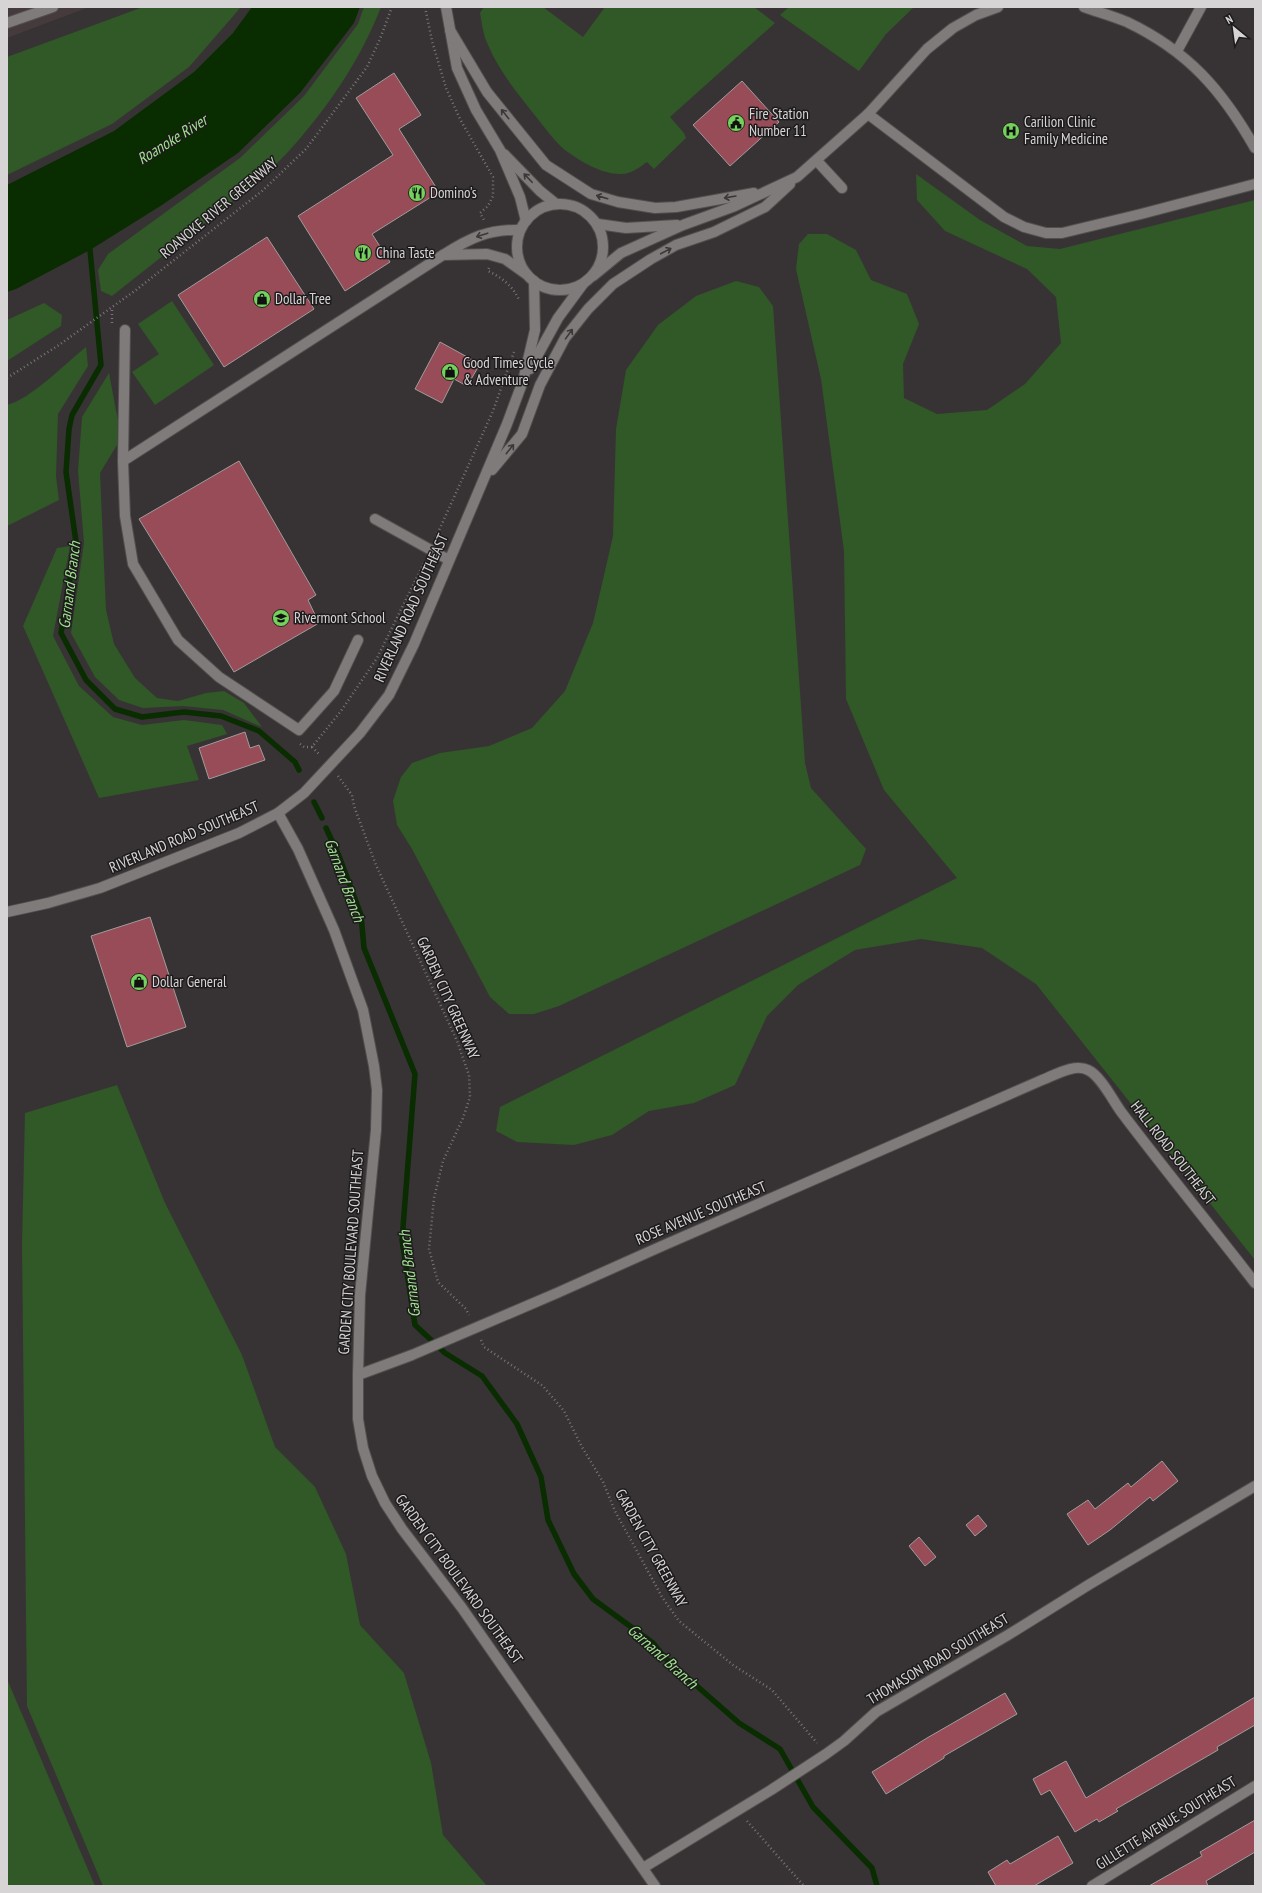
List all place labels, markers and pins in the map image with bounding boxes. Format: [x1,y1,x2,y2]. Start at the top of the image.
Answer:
place label: Fire Station Number 11 [749,104,809,140]
place label: Carilion Clinic Family Medicine [1024,112,1108,148]
public building icon: Fire Station Number 11 [726,113,746,133]
hospital icon: Carilion Clinic Family Medicine [1001,121,1021,141]
restaurant icon: Domino's [407,183,427,203]
place label: Domino's [430,183,477,202]
restaurant icon: China Taste [353,243,373,263]
place label: China Taste [376,243,435,262]
shop icon: Dollar Tree [252,289,272,309]
place label: Dollar Tree [275,289,331,308]
place label: Good Times Cycle & Adventure [463,353,554,389]
shop icon: Good Times Cycle & Adventure [440,362,460,382]
school or university icon: Rivermont School [271,608,291,628]
place label: Rivermont School [294,608,386,627]
shop icon: Dollar General [129,972,149,992]
place label: Dollar General [152,972,227,991]

